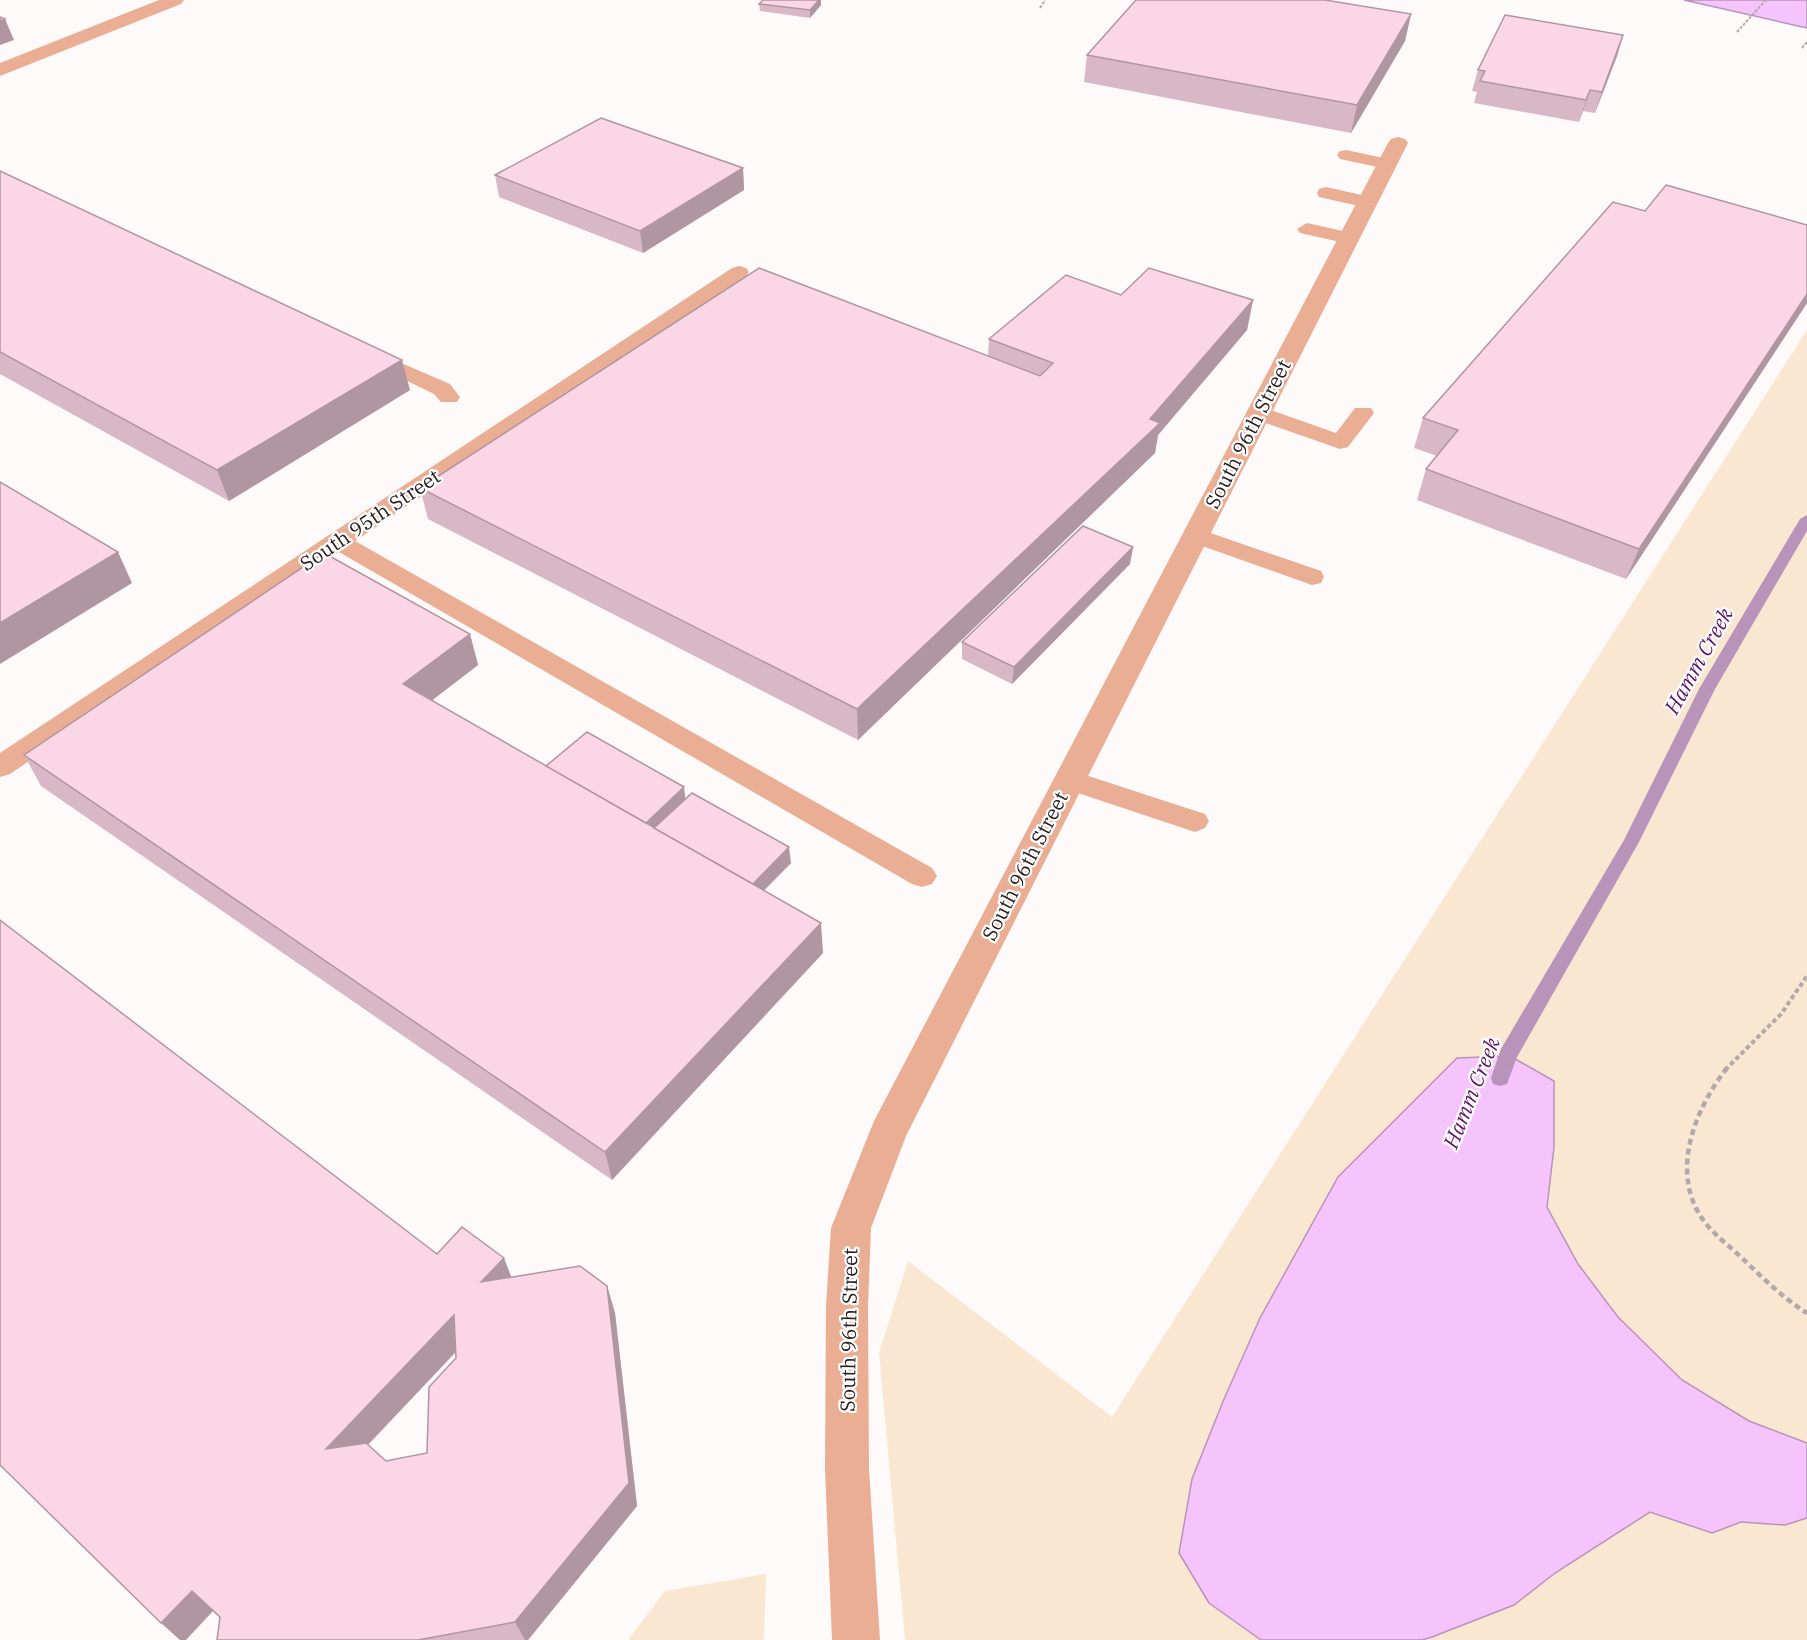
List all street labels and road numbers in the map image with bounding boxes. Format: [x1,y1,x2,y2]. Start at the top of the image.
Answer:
street label: South 96th Street [1198,355,1297,513]
street label: South 95th Street [294,463,445,577]
street label: South 96th Street [975,787,1074,945]
street label: South 96th Street [834,1248,863,1412]

